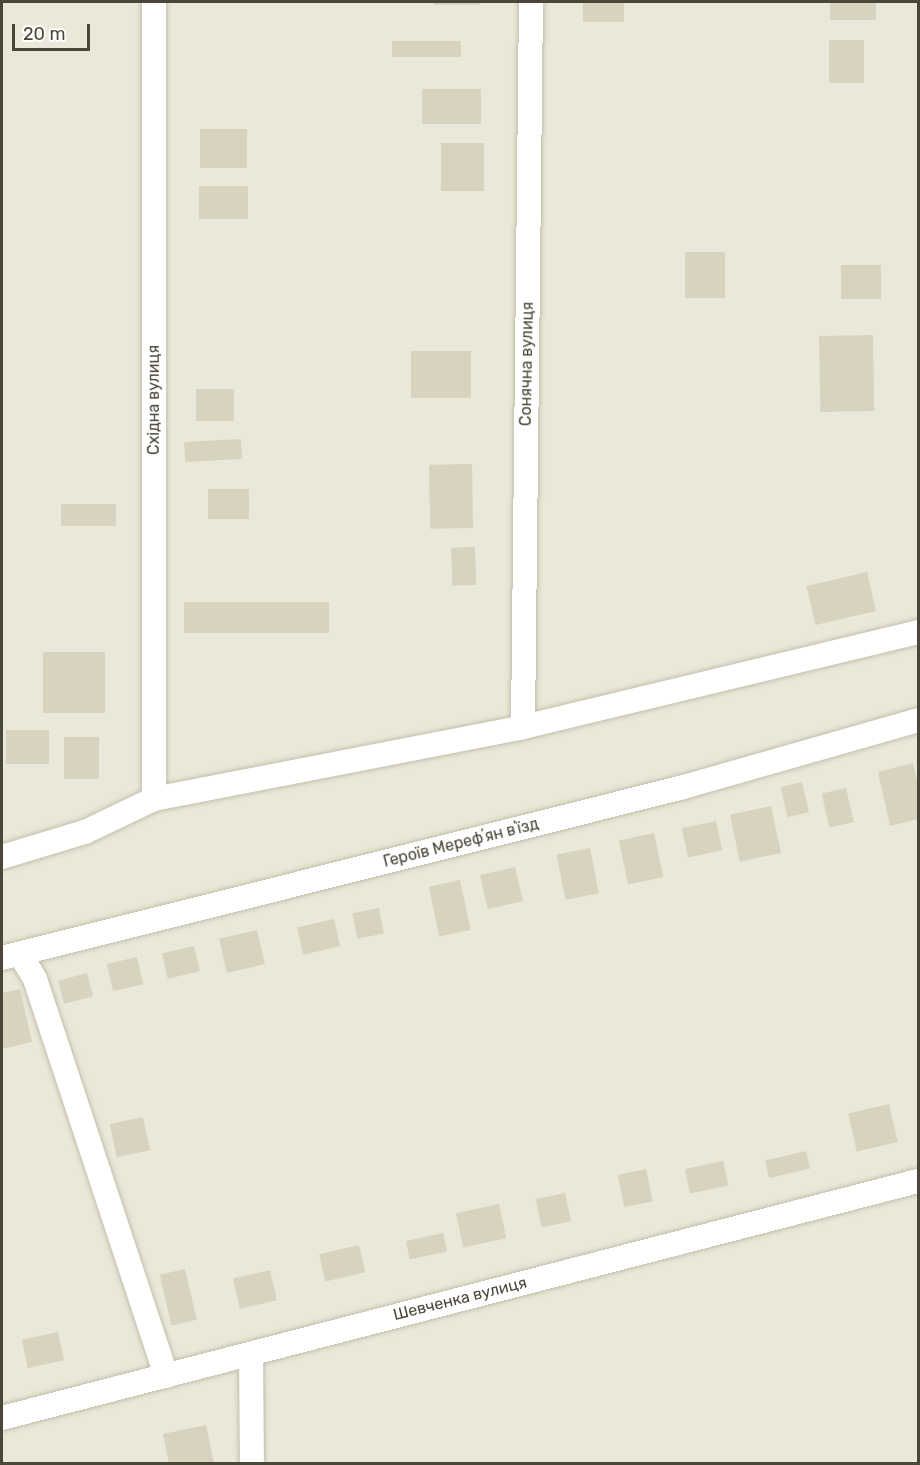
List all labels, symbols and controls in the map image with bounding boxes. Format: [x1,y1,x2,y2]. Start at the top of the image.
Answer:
scale bar [15,12,93,50]
text: 20 m [23,23,65,45]
street label: Сонячна вулиця [516,302,538,426]
street label: Східна вулиця [144,345,164,455]
street label: Героїв Мерефʼян вʼїзд [381,814,541,872]
street label: Шевченка вулиця [391,1273,529,1325]

